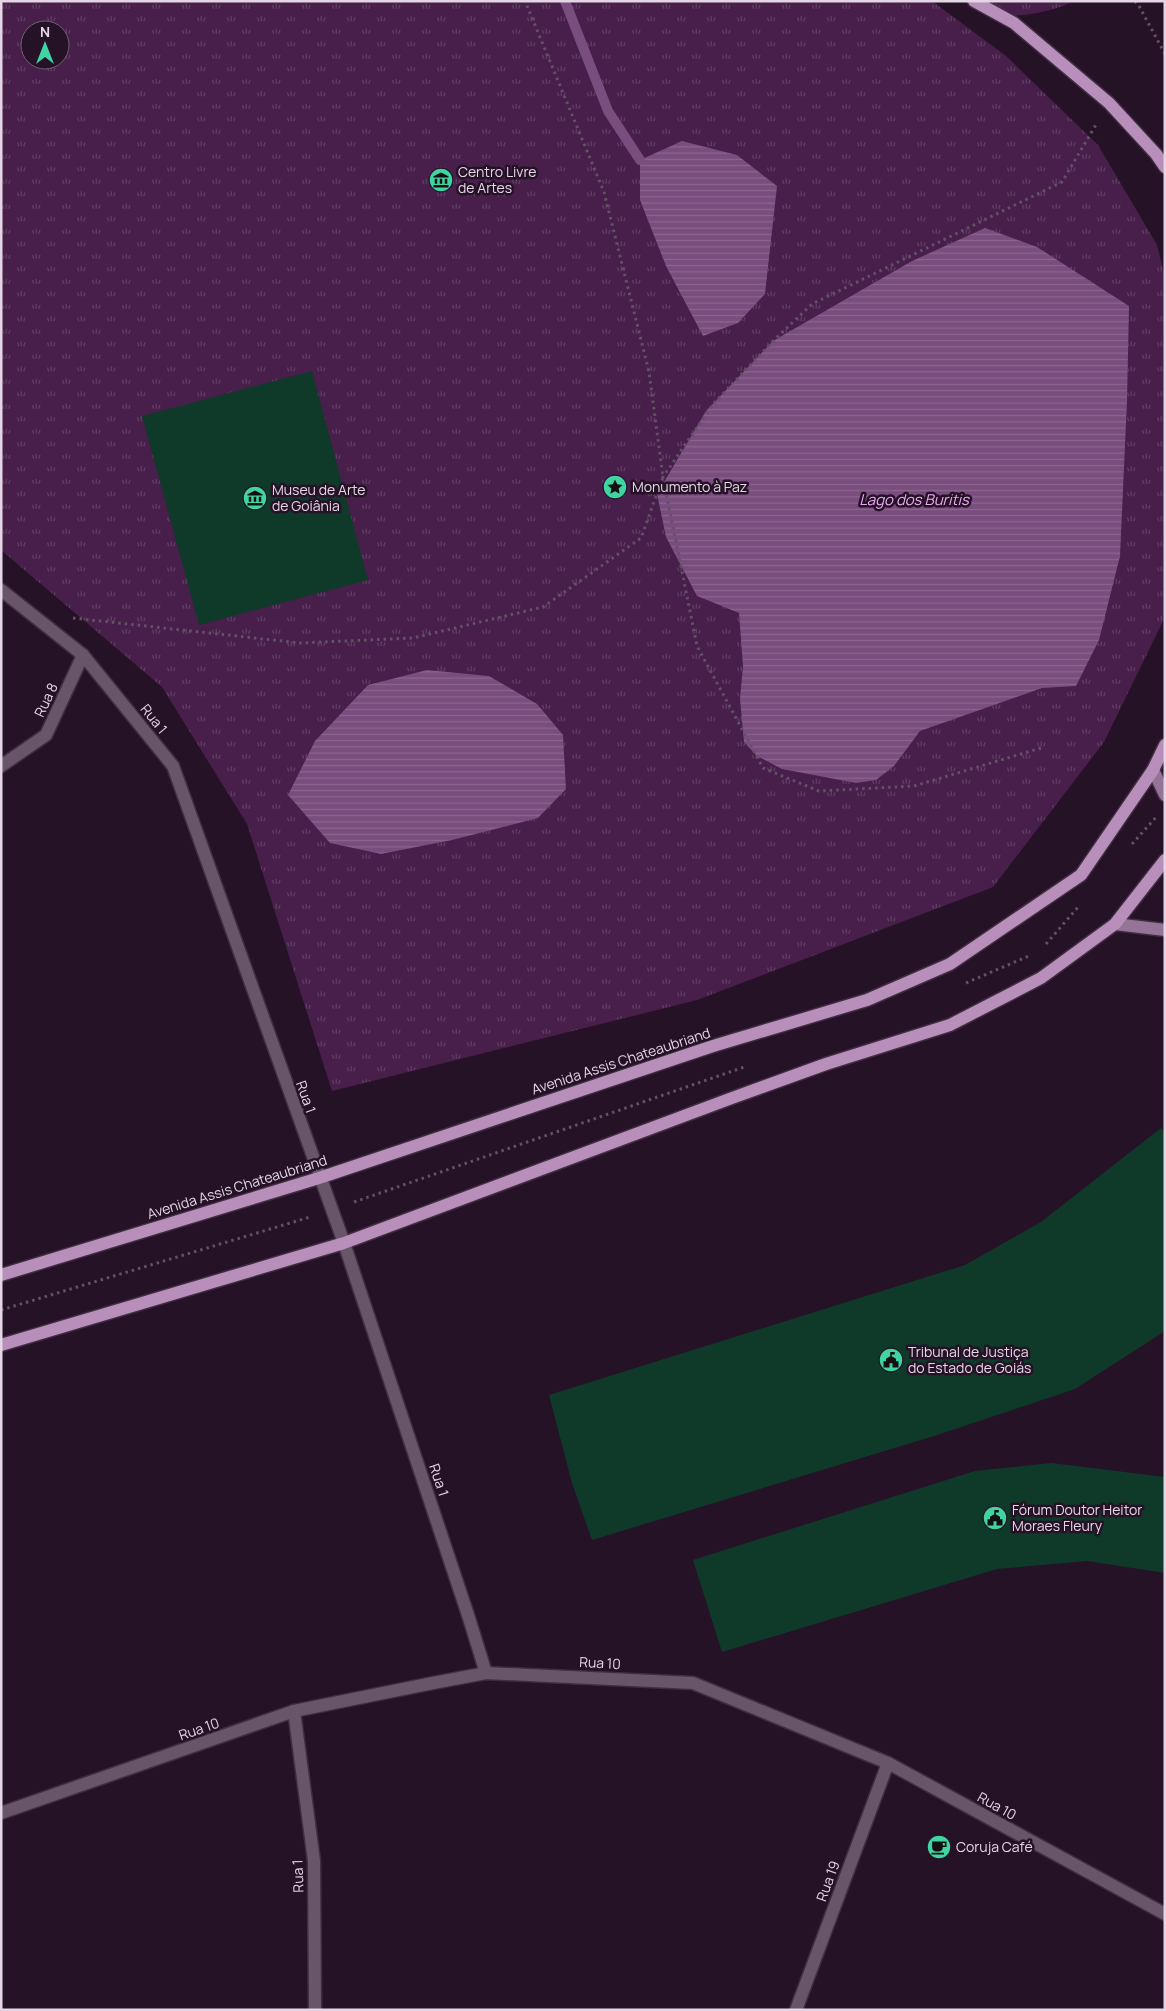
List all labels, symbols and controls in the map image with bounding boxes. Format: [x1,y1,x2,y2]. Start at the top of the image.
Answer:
north arrow [20,20,70,70]
text: N [40,22,50,41]
place label: Centro Livre de Artes [458,162,537,197]
museum icon: Centro Livre de Artes [428,167,454,193]
place icon: Monumento à Paz [602,474,628,500]
place label: Monumento à Paz [632,477,747,496]
place label: Museu de Arte de Goiânia [272,480,365,515]
museum icon: Museu de Arte de Goiânia [242,485,268,511]
water label: Lago dos Buritis [859,489,970,510]
street label: Rua 8 [29,680,62,720]
street label: Rua 1 [137,700,172,738]
street label: Avenida Assis Chateaubriand [529,1023,713,1098]
street label: Rua 1 [292,1078,321,1116]
street label: Avenida Assis Chateaubriand [145,1150,329,1223]
place label: Tribunal de Justiça do Estado de Goiás [908,1342,1031,1377]
public building icon: Tribunal de Justiça do Estado de Goiás [878,1347,904,1373]
street label: Rua 1 [425,1461,454,1499]
place label: Fórum Doutor Heitor Moraes Fleury [1012,1500,1142,1535]
public building icon: Fórum Doutor Heitor Moraes Fleury [982,1505,1008,1531]
street label: Rua 10 [579,1652,621,1673]
street label: Rua 10 [176,1713,222,1744]
street label: Rua 10 [974,1787,1020,1824]
cafe icon: Coruja Café [926,1834,952,1860]
place label: Coruja Café [956,1837,1033,1856]
street label: Rua 19 [811,1858,844,1904]
street label: Rua 1 [287,1859,308,1893]

